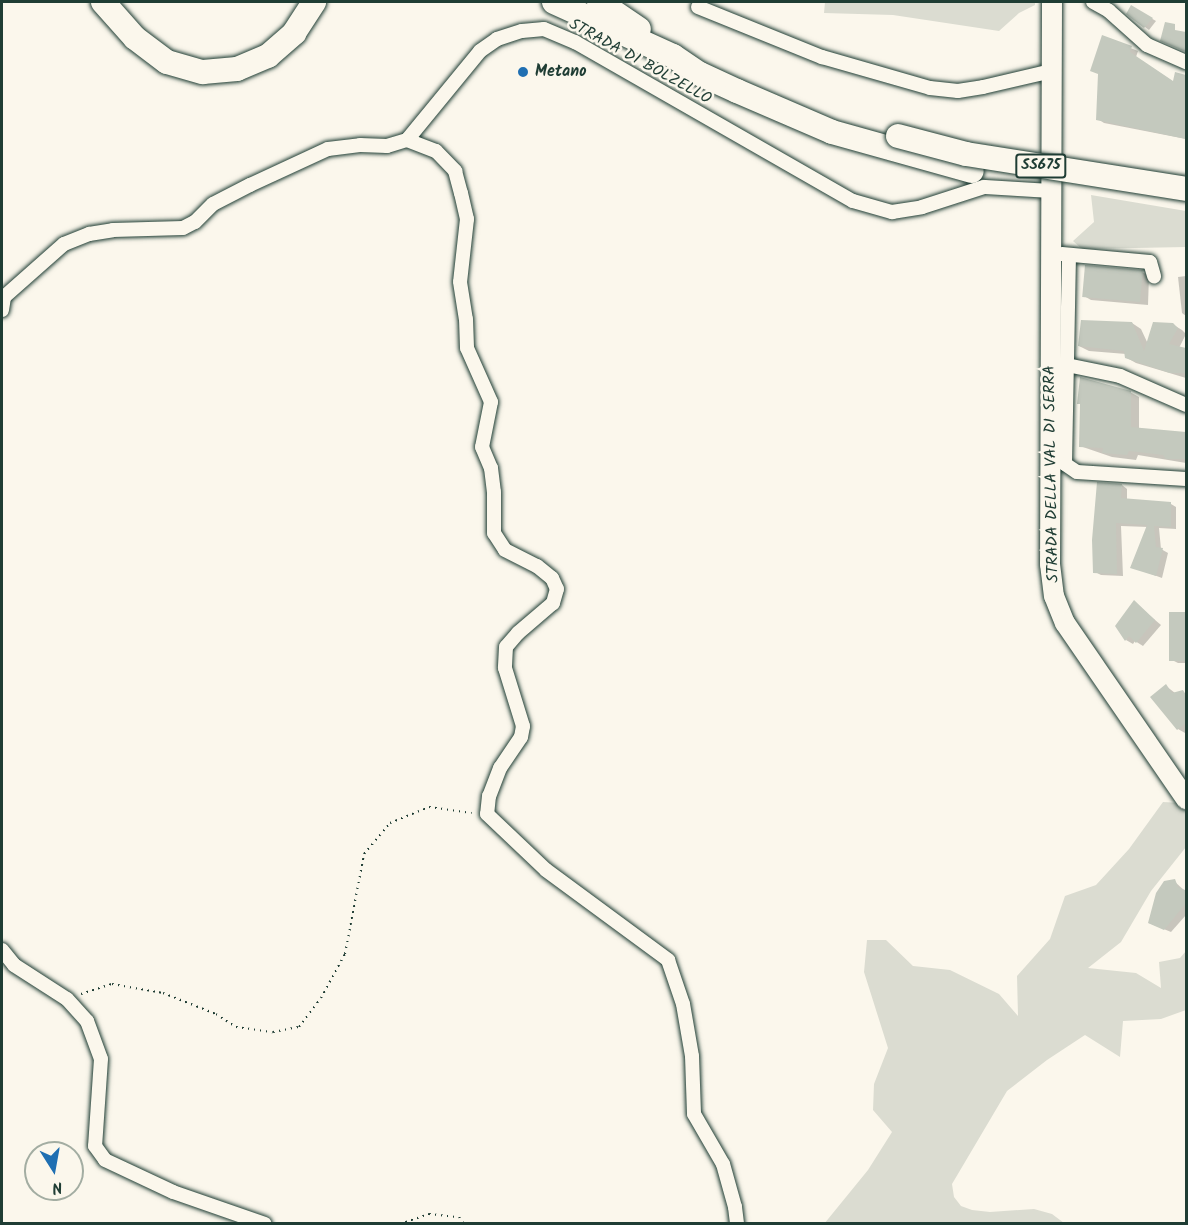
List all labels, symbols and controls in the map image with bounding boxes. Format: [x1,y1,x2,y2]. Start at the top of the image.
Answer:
street label: STRADA DI BOLZELLO [566,15,714,109]
place label: Metano [535,62,586,82]
marker: Metano [516,65,530,79]
road number: SS675 [1014,154,1068,178]
street label: STRADA DELLA VAL DI SERRA [1041,365,1063,583]
north arrow [24,1141,84,1201]
text: N [50,1174,65,1200]

